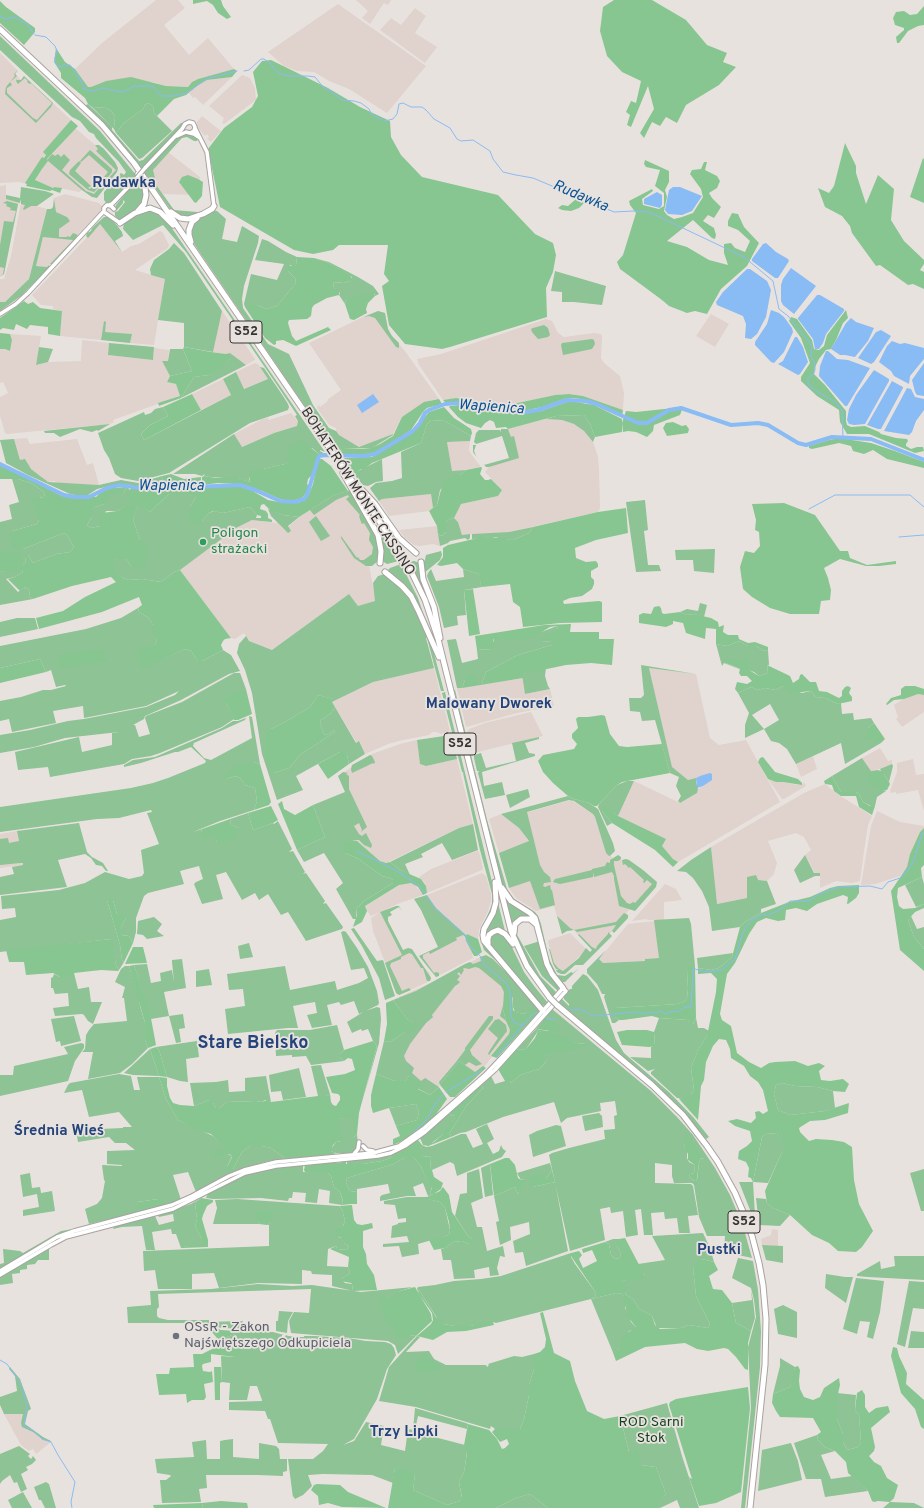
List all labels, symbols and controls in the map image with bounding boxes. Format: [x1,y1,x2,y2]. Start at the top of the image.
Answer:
district label: Rudawka [92,175,156,193]
water label: Rudawka [550,177,610,217]
road number: S52 [230,321,262,343]
water label: Wapienica [457,397,525,419]
street label: BOHATERÓW MONTE CASSINO [296,405,418,579]
water label: Wapienica [138,478,204,496]
place label: Poligon strażacki [211,526,267,558]
marker: Poligon strażacki [198,537,208,547]
district label: Malowany Dworek [426,696,552,714]
road number: S52 [444,733,476,755]
district label: Stare Bielsko [198,1033,308,1055]
district label: Średnia Wieś [14,1123,104,1141]
road number: S52 [728,1211,760,1233]
district label: Pustki [697,1242,741,1260]
place label: OSsR - Zakon Najświętszego Odkupiciela [184,1320,351,1352]
marker: OSsR - Zakon Najświętszego Odkupiciela [171,1331,181,1341]
park label: ROD Sarni Stok [618,1415,684,1448]
district label: Trzy Lipki [370,1424,438,1442]

